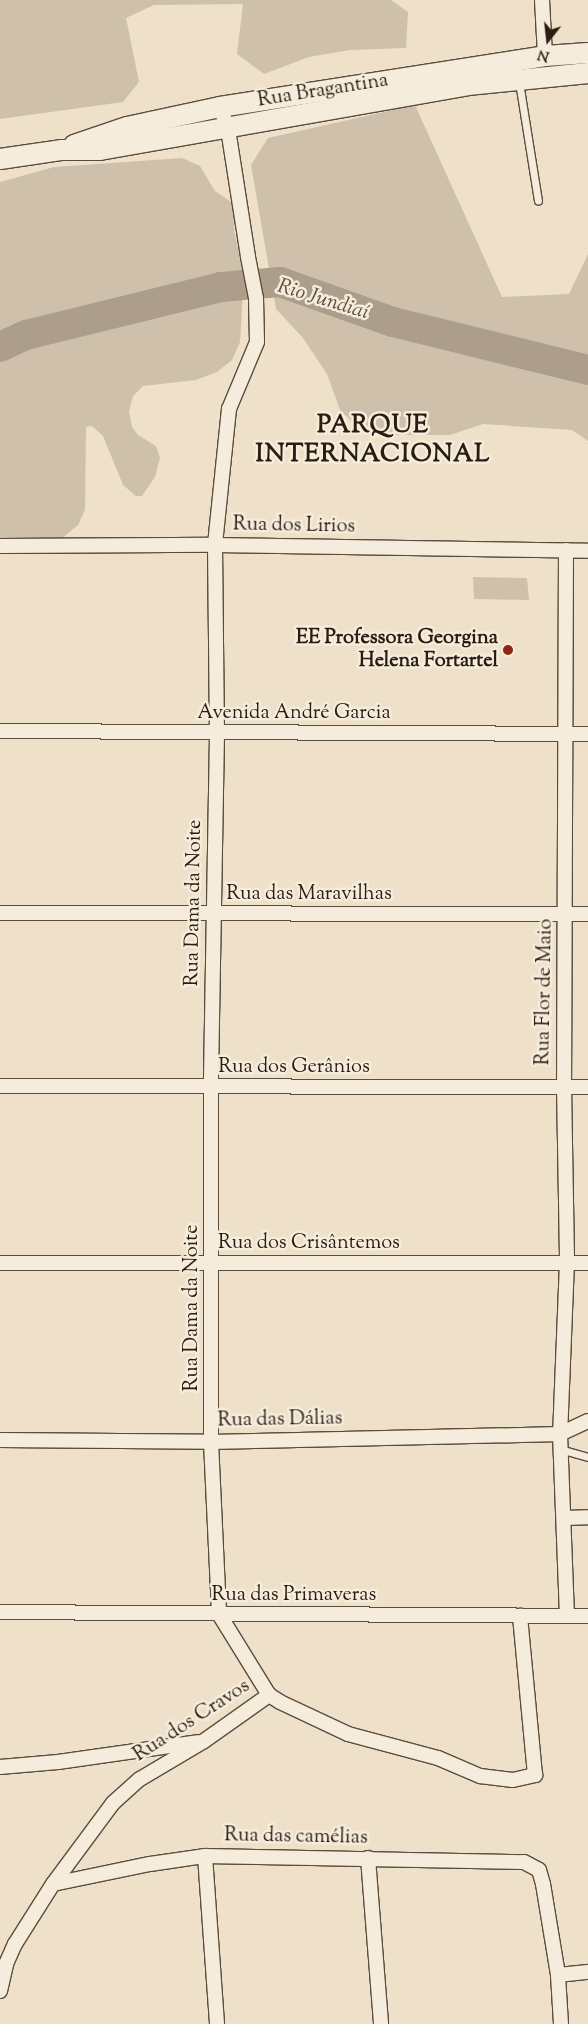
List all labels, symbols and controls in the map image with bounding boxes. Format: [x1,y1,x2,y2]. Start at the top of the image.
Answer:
north arrow [523,15,573,65]
text: N [536,43,552,66]
street label: Rua Bragantina [256,69,390,113]
water label: Rio Jundiaí [274,274,372,326]
district label: PARQUE INTERNACIONAL [254,412,492,471]
street label: Rua dos Lirios [233,513,355,539]
place label: EE Professora Georgina Helena Fortartel [296,626,498,673]
marker: EE Professora Georgina Helena Fortartel [502,644,514,656]
street label: Avenida André Garcia [197,701,391,725]
street label: Rua Dama da Noite [181,819,207,987]
street label: Rua das Maravilhas [226,882,392,906]
street label: Rua Flor de Maio [532,918,558,1066]
street label: Rua dos Gerânios [218,1055,370,1079]
street label: Rua Dama da Noite [180,1225,204,1391]
street label: Rua dos Crisântemos [218,1231,400,1255]
street label: Rua das Dálias [217,1407,343,1433]
street label: Rua das Primaveras [212,1583,376,1607]
street label: Rua dos Cravos [129,1674,255,1768]
street label: Rua das camélias [224,1824,368,1850]

